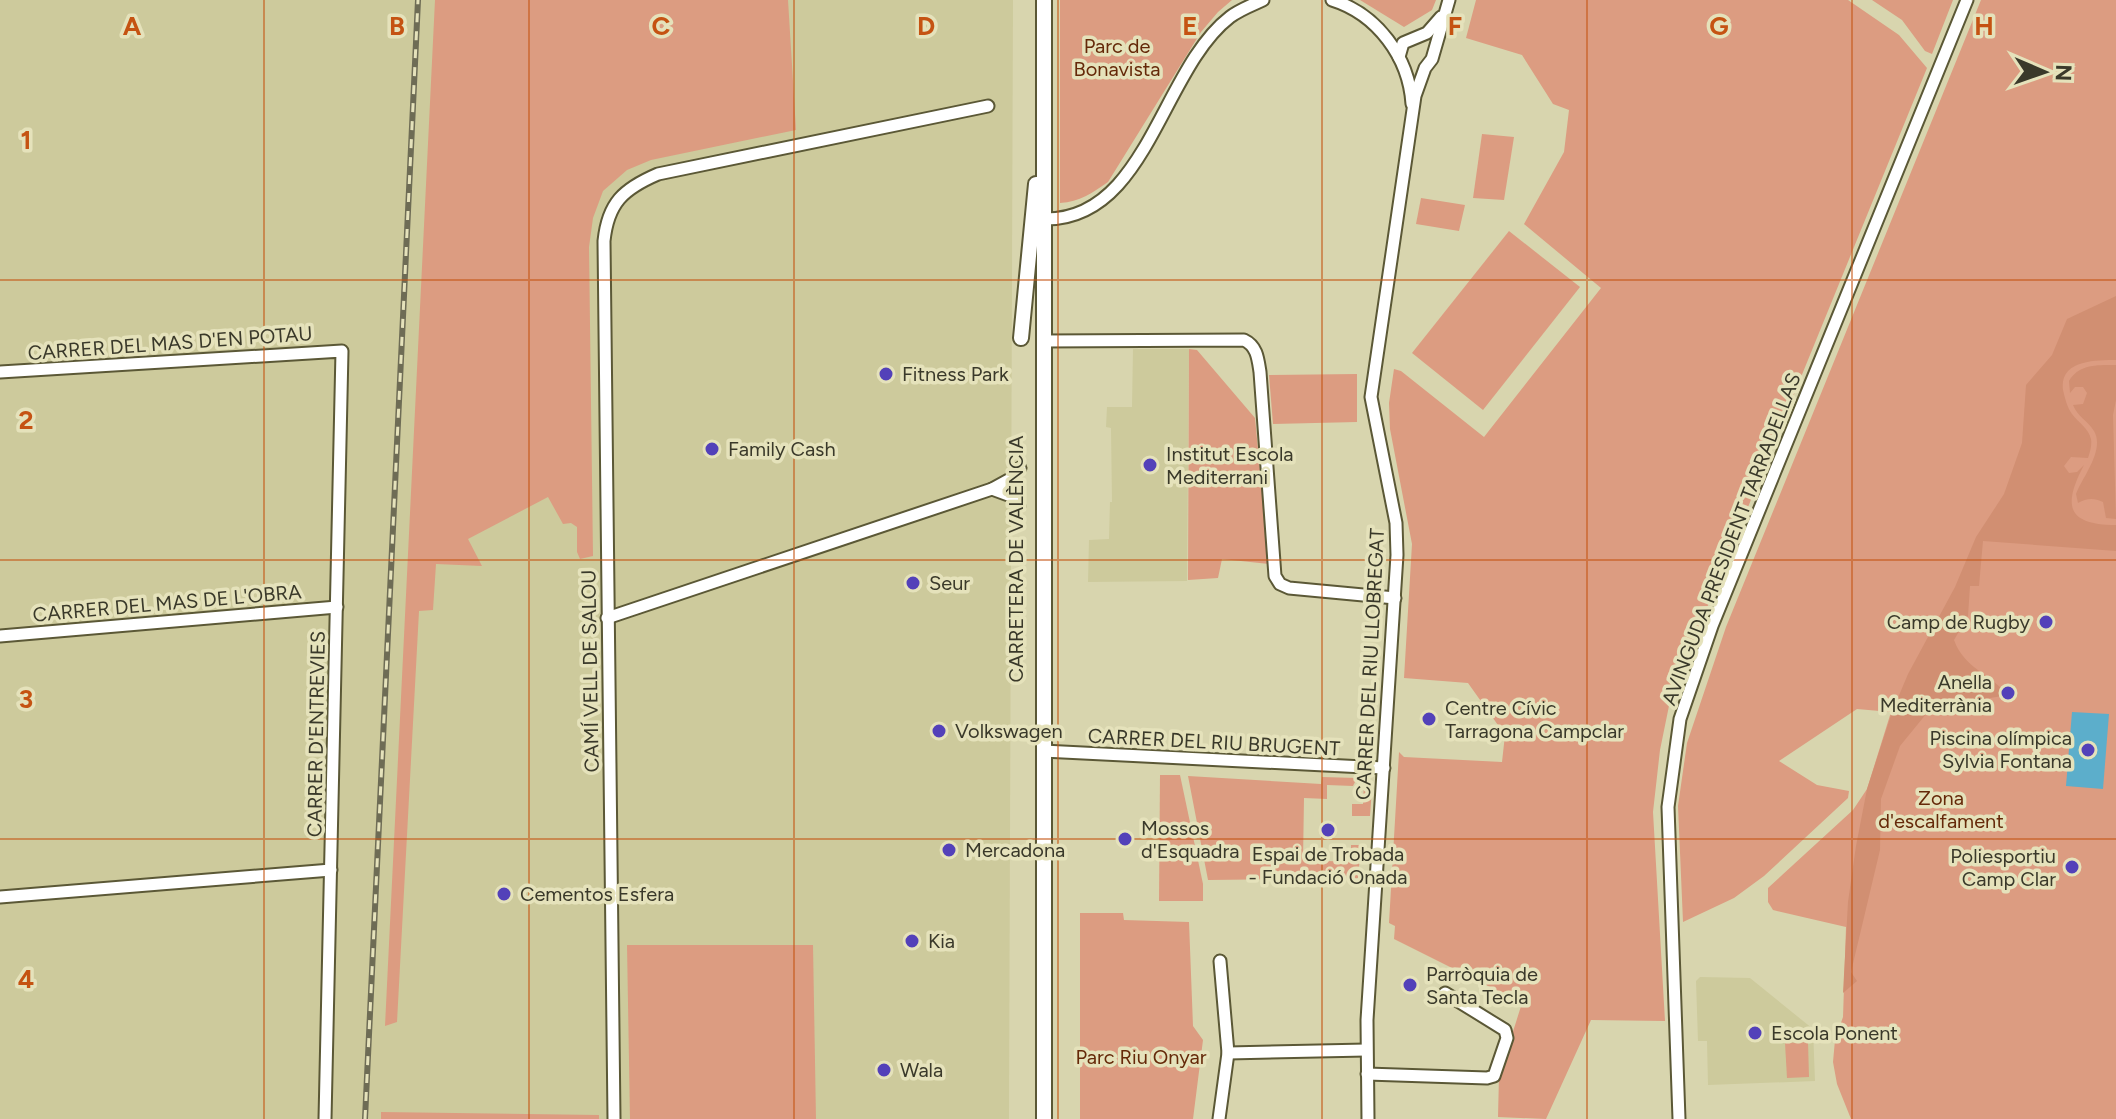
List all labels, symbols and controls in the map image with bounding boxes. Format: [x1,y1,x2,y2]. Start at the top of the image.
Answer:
text: A [123,10,142,42]
text: B [389,10,405,42]
text: C [652,10,671,42]
text: D [917,10,935,42]
text: E [1182,10,1198,42]
text: F [1448,10,1462,42]
text: G [1709,10,1729,42]
text: H [1974,10,1994,42]
north arrow [2004,32,2084,112]
park label: Parc de Bonavista [1073,34,1161,81]
text: N [2050,64,2077,82]
text: 1 [21,124,31,156]
street label: CARRER DEL MAS D'EN POTAU [27,321,313,365]
place label: Fitness Park [902,362,1009,386]
marker: Fitness Park [877,365,895,383]
street label: AVINGUDA PRESIDENT TARRADELLAS [1656,370,1806,708]
text: 2 [18,404,34,436]
street label: CARRETERA DE VALÈNCIA [1004,435,1028,682]
place label: Family Cash [728,437,836,461]
marker: Family Cash [703,440,721,458]
place label: Institut Escola Mediterrani [1166,442,1294,489]
marker: Institut Escola Mediterrani [1141,456,1159,474]
street label: CARRER DEL RIU LLOBREGAT [1351,527,1389,801]
street label: CAMÍ VELL DE SALOU [576,569,604,773]
place label: Seur [929,571,970,595]
marker: Seur [904,574,922,592]
street label: CARRER DEL MAS DE L'OBRA [32,579,303,627]
place label: Camp de Rugby [1887,610,2030,634]
marker: Camp de Rugby [2037,613,2055,631]
street label: CARRER D'ENTREVIES [302,631,330,837]
place label: Anella Mediterrània [1880,670,1992,717]
text: 3 [19,683,33,715]
marker: Anella Mediterrània [1999,684,2017,702]
place label: Centre Cívic Tarragona Campclar [1445,696,1624,743]
marker: Centre Cívic Tarragona Campclar [1420,710,1438,728]
place label: Volkswagen [955,719,1063,743]
marker: Volkswagen [930,722,948,740]
street label: CARRER DEL RIU BRUGENT [1087,723,1341,761]
place label: Piscina olímpica Sylvia Fontana [1930,726,2072,773]
marker: Piscina olímpica Sylvia Fontana [2079,741,2097,759]
park label: Zona d'escalfament [1878,786,2004,833]
place label: Mossos d'Esquadra [1141,816,1239,863]
marker: Espai de Trobada - Fundació Onada [1319,821,1337,839]
marker: Mossos d'Esquadra [1116,830,1134,848]
place label: Mercadona [965,838,1065,862]
marker: Mercadona [940,841,958,859]
place label: Espai de Trobada - Fundació Onada [1249,842,1407,889]
place label: Poliesportiu Camp Clar [1950,844,2056,891]
marker: Poliesportiu Camp Clar [2063,858,2081,876]
place label: Cementos Esfera [520,882,674,906]
marker: Cementos Esfera [495,885,513,903]
place label: Kia [928,929,955,953]
marker: Kia [903,932,921,950]
place label: Parròquia de Santa Tecla [1426,962,1538,1009]
text: 4 [18,963,34,995]
marker: Parròquia de Santa Tecla [1401,976,1419,994]
place label: Escola Ponent [1771,1021,1898,1045]
marker: Escola Ponent [1746,1024,1764,1042]
park label: Parc Riu Onyar [1075,1045,1207,1069]
place label: Wala [900,1058,943,1082]
marker: Wala [875,1061,893,1079]

